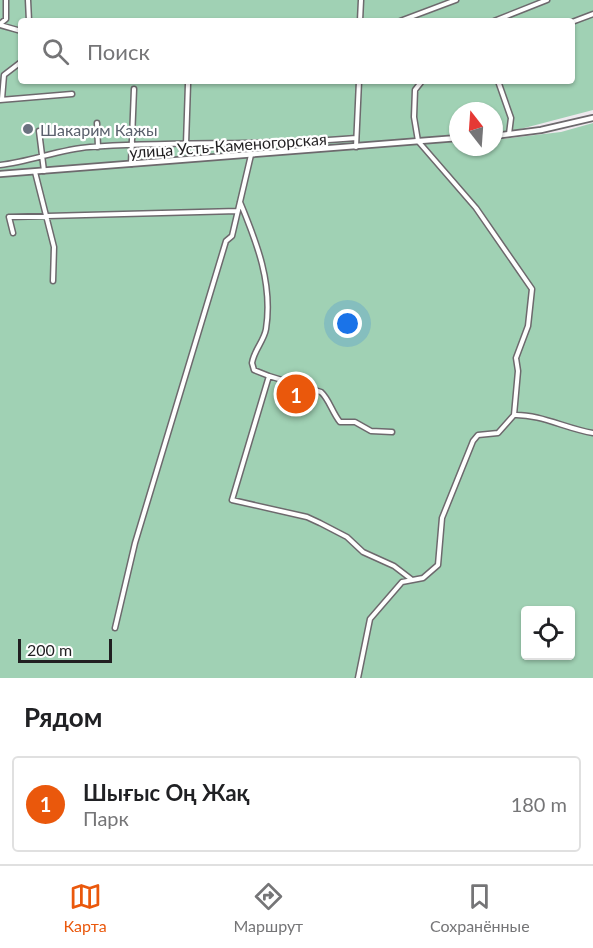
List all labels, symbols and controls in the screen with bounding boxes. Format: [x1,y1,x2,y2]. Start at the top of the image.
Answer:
search box [18,18,575,84]
icon: search [39,35,72,68]
text: Поиск [87,38,150,65]
north arrow [449,102,503,156]
place label: Шакарим Кажы [40,120,157,139]
marker: Шакарим Кажы [21,122,35,136]
street label: улица Усть-Каменогорская [129,129,327,161]
your location [333,309,362,338]
pin: 1 [276,372,316,416]
map controls [521,606,575,660]
button: locate [521,606,575,660]
scale bar [18,636,112,664]
text: 200 m [27,640,72,659]
text: Рядом [24,701,102,733]
text: Шығыс Оң Жақ [83,779,250,806]
text: 1 [40,792,51,816]
text: 180 m [511,792,567,816]
text: Парк [83,806,129,830]
tab: Карта [63,880,107,935]
tab: Маршрут [233,880,303,935]
tab: Сохранённые [430,880,530,935]

